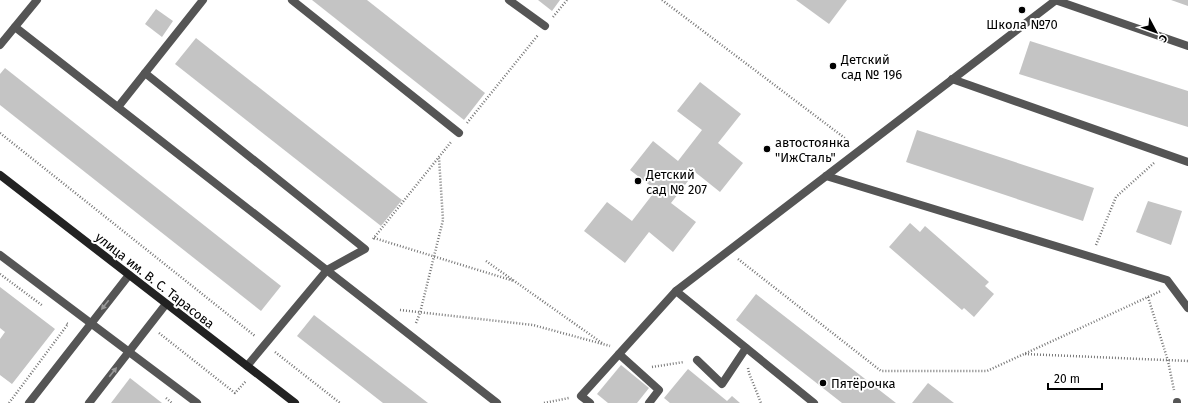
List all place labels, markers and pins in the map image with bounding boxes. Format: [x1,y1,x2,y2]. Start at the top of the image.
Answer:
marker: Школа №70 [1017,5,1027,15]
place label: Школа №70 [986,17,1058,32]
place label: Детский сад № 196 [840,52,902,82]
marker: Детский сад № 196 [828,61,838,71]
place label: автостоянка "ИжСталь" [775,135,850,165]
marker: автостоянка "ИжСталь" [762,144,772,154]
place label: Детский сад № 207 [645,167,707,197]
marker: Детский сад № 207 [633,176,643,186]
place label: Пятёрочка [831,376,896,391]
marker: Пятёрочка [818,378,828,388]

